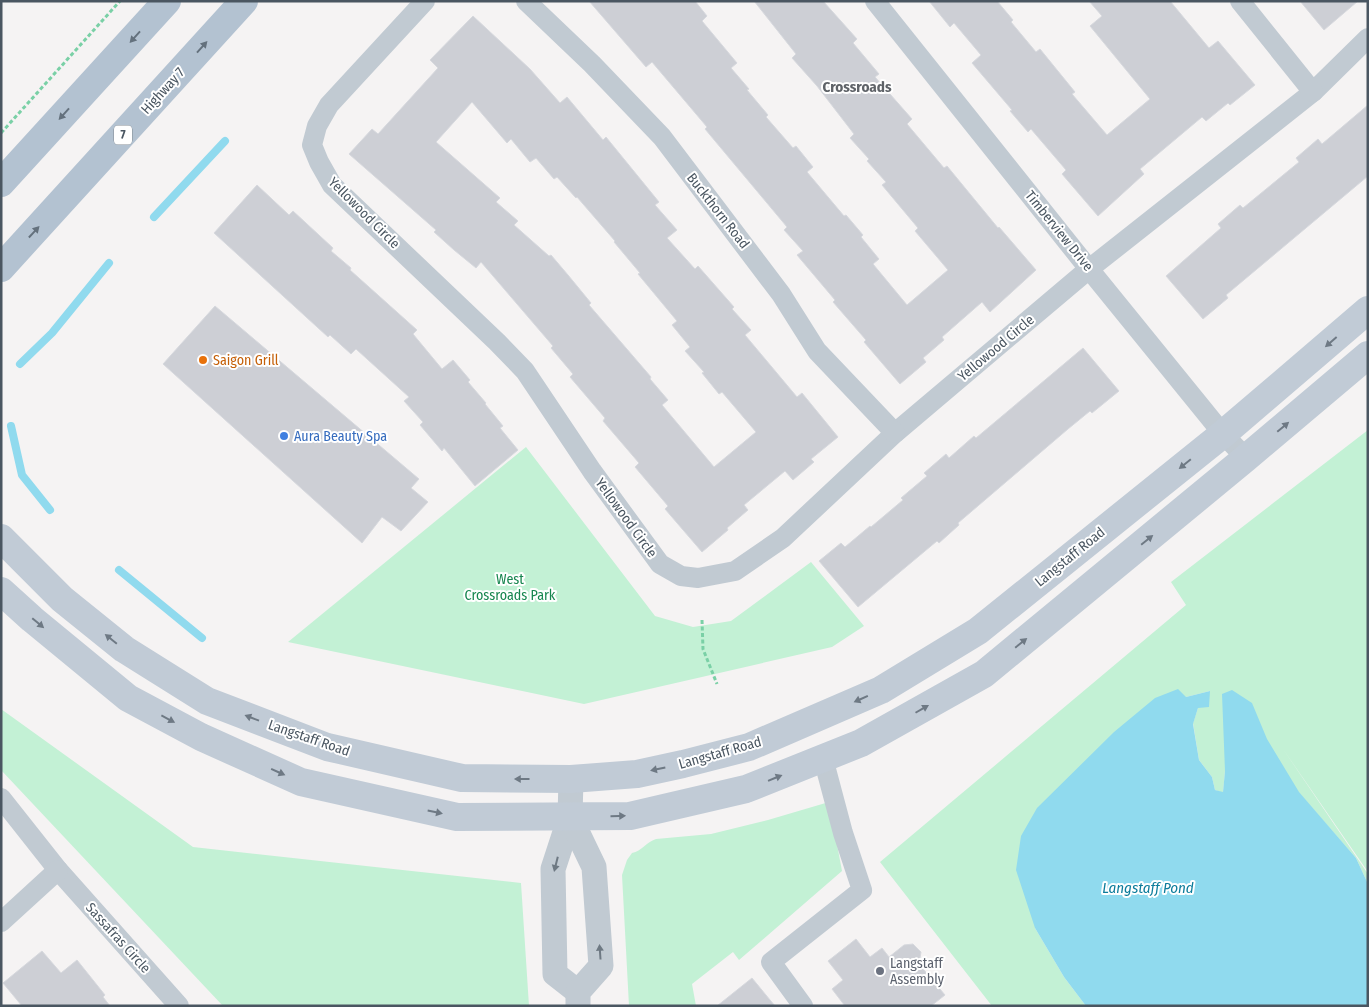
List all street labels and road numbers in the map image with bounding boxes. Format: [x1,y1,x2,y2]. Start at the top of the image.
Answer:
street label: Highway 7 [138,64,189,118]
road number: 7 [114,126,132,144]
street label: Buckthorn Road [683,170,753,252]
street label: Yellowood Circle [325,174,403,252]
street label: Timberview Drive [1021,187,1097,275]
street label: Yellowood Circle [954,311,1038,385]
street label: Yellowood Circle [591,475,661,561]
street label: Langstaff Road [1032,524,1108,590]
street label: Langstaff Road [266,716,352,760]
street label: Langstaff Road [677,733,763,773]
street label: Sassafras Circle [82,899,154,977]

